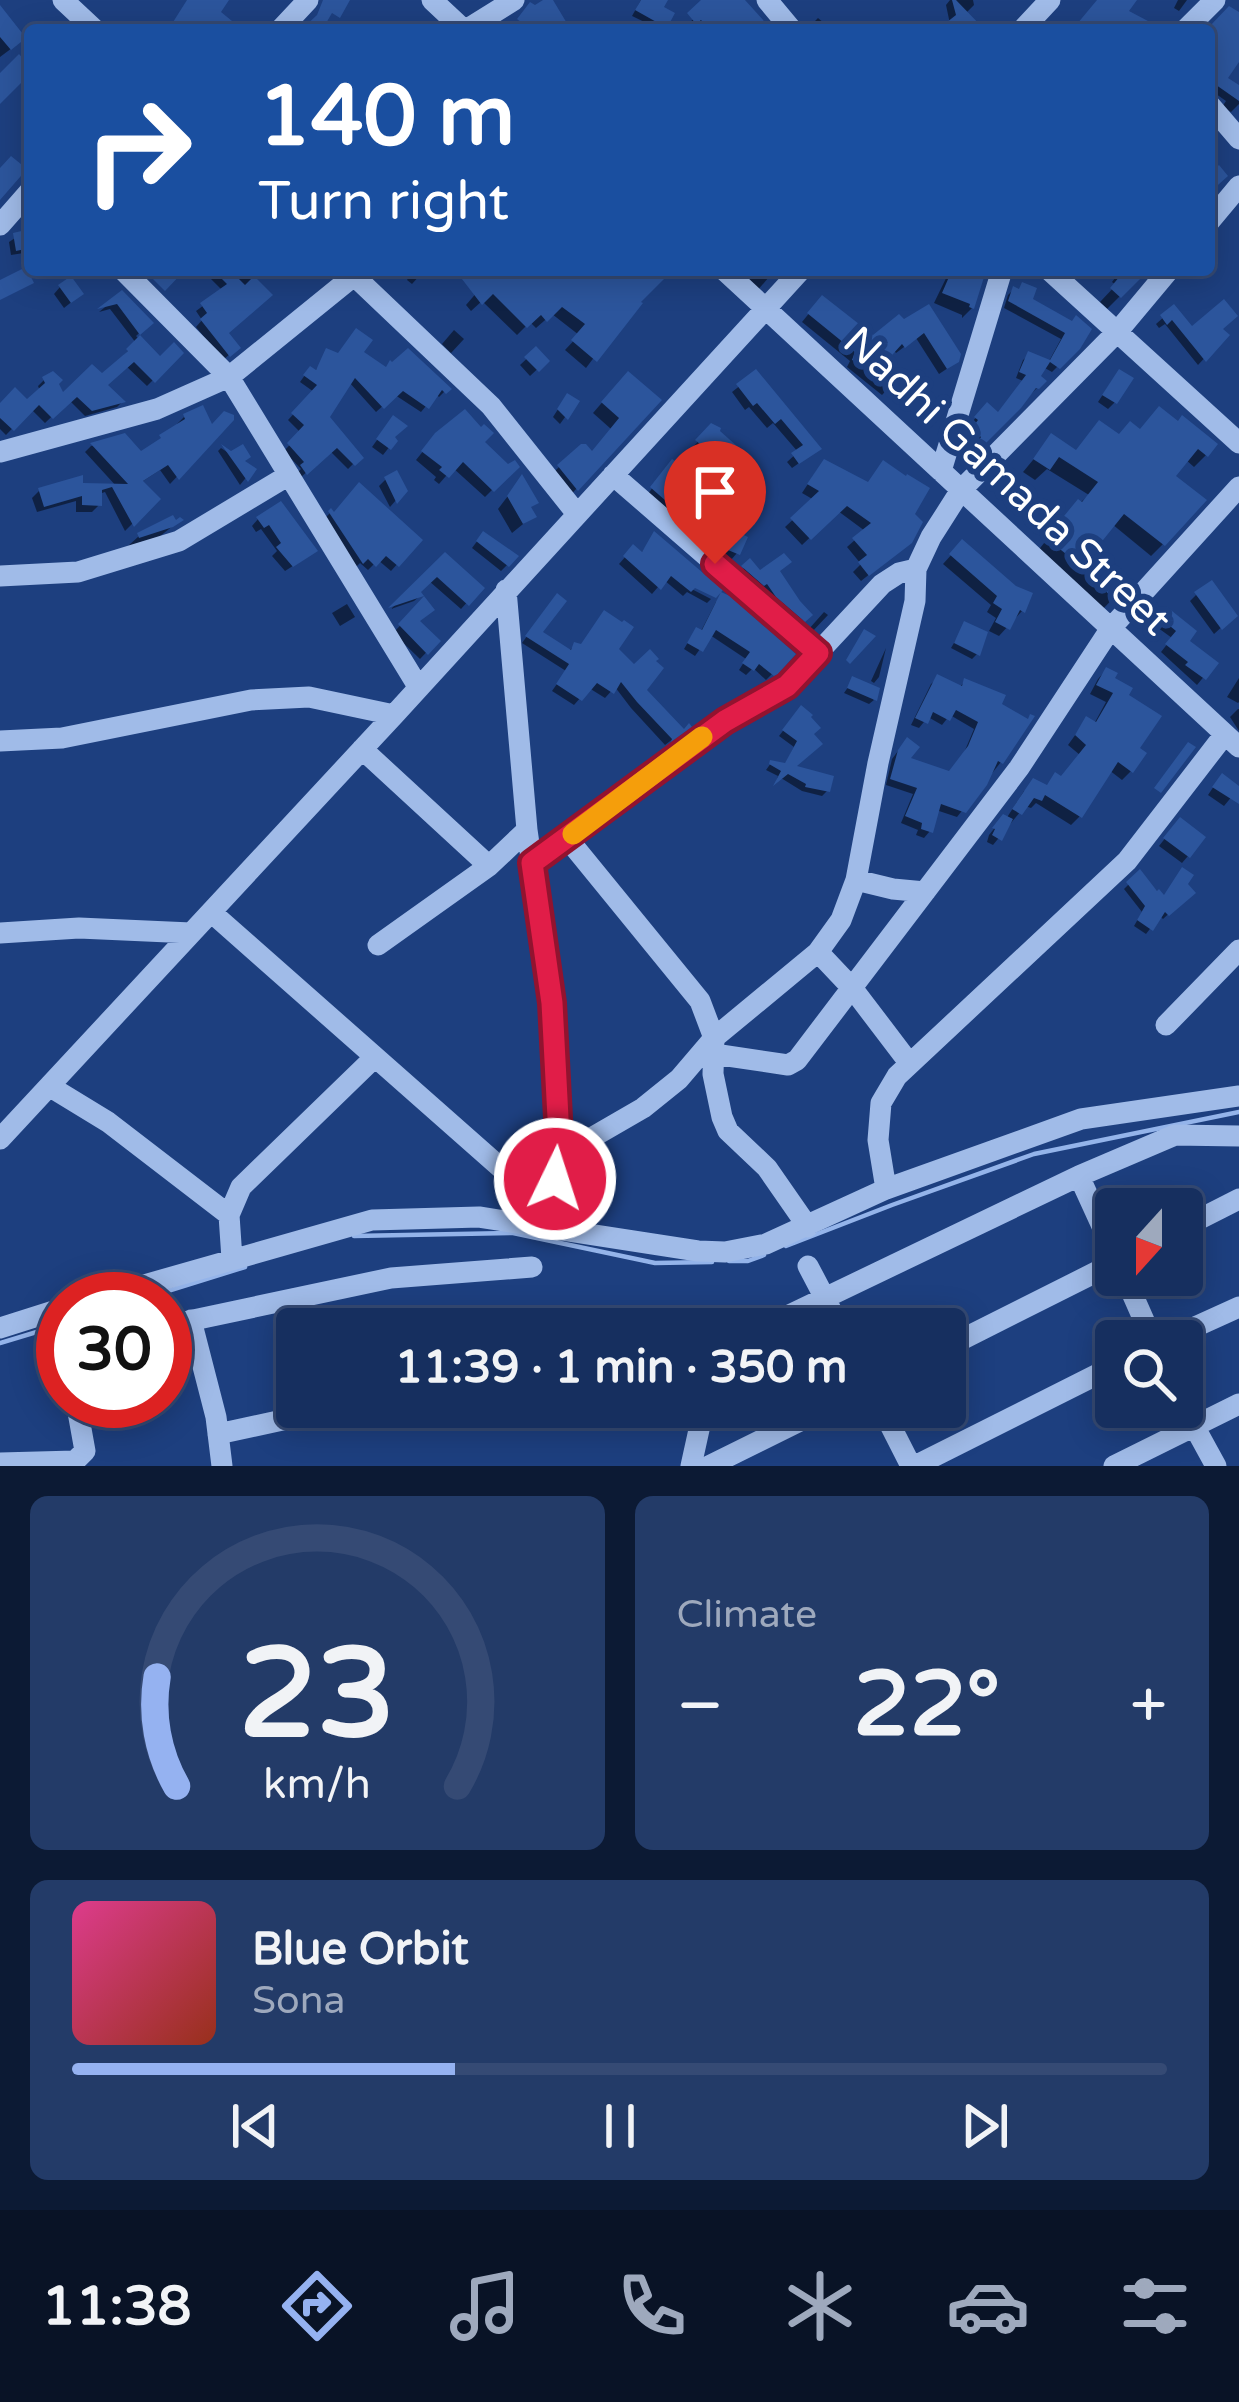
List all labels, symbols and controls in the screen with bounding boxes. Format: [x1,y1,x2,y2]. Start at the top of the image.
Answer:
text: 140 m [258,67,515,168]
icon: right [60,72,216,228]
text: Turn right [258,169,509,234]
street label: Nadhi Gamada Street [833,316,1181,646]
pin [664,441,766,564]
icon: arrive [682,459,748,525]
position arrow [492,1116,618,1242]
north arrow [1095,1188,1203,1296]
map controls [1095,1188,1203,1428]
speed limit sign: 30 [36,1272,192,1428]
button: search [1095,1320,1203,1428]
text: 11:39 · 1 min · 350 m [395,1341,847,1395]
text: Climate [677,1591,817,1638]
text: 23 [239,1620,396,1771]
text: 22° [853,1651,1000,1760]
text: − [677,1666,724,1746]
text: + [1130,1666,1167,1746]
text: km/h [263,1759,371,1810]
text: Blue Orbit [252,1923,469,1977]
text: Sona [252,1977,345,2024]
icon: previous [222,2093,288,2159]
icon: pause [587,2093,653,2159]
icon: next [952,2093,1018,2159]
icon: directions [275,2264,359,2348]
icon: music [443,2264,527,2348]
icon: phone [610,2264,694,2348]
icon: climate [778,2264,862,2348]
icon: car [946,2264,1030,2348]
icon: filters [1113,2264,1197,2348]
text: 11:38 [42,2274,192,2339]

